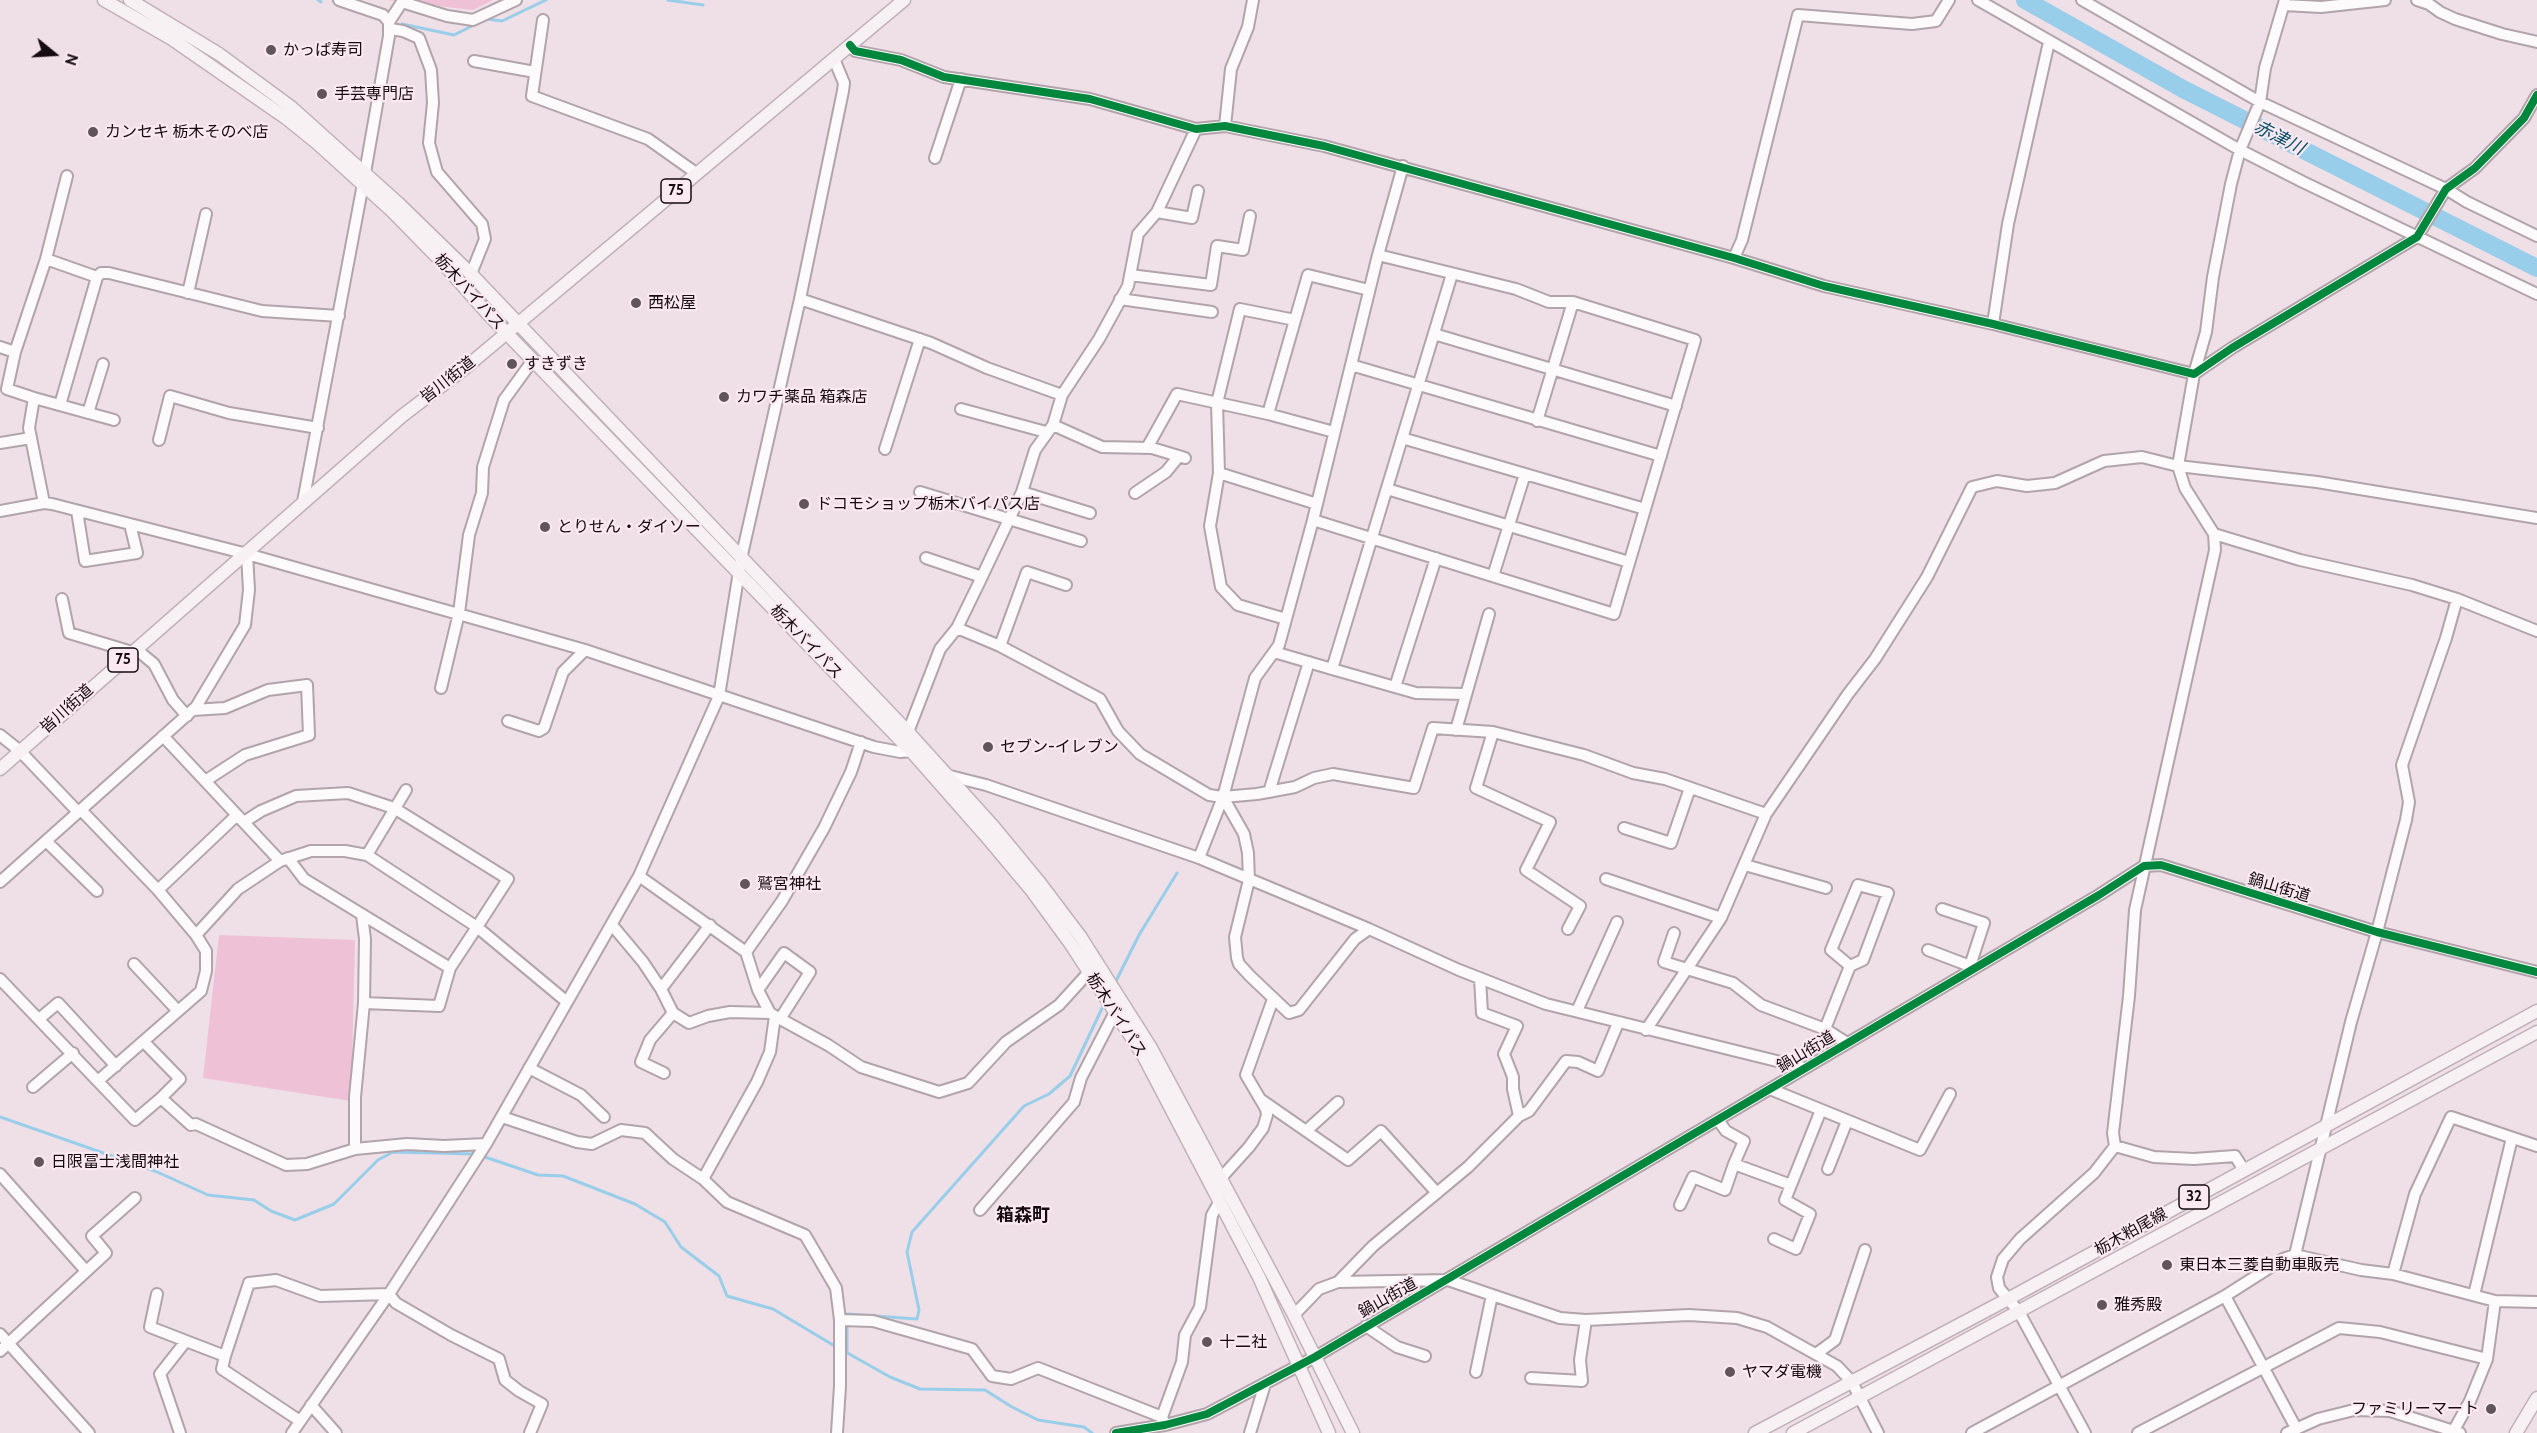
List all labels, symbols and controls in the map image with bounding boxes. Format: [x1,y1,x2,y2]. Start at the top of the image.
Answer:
north arrow [24,24,84,84]
place label: かっぱ寿司 [283,40,363,60]
marker: かっぱ寿司 [264,43,278,57]
text: N [61,51,82,68]
place label: 手芸専門店 [334,84,414,104]
marker: 手芸専門店 [315,87,329,101]
water label: 赤津川 [2250,116,2308,160]
place label: カンセキ 栃木そのべ店 [105,122,269,142]
marker: カンセキ 栃木そのべ店 [86,125,100,139]
road number: 75 [661,179,691,203]
street label: 栃木バイパス [430,250,508,334]
place label: 西松屋 [648,293,696,313]
marker: 西松屋 [629,296,643,310]
street label: 皆川街道 [417,353,479,407]
place label: すきずき [524,354,588,374]
marker: すきずき [505,357,519,371]
place label: カワチ薬品 箱森店 [736,387,868,407]
marker: カワチ薬品 箱森店 [717,390,731,404]
place label: ドコモショップ栃木バイパス店 [816,494,1040,514]
marker: ドコモショップ栃木バイパス店 [797,497,811,511]
place label: とりせん・ダイソー [557,517,701,537]
marker: とりせん・ダイソー [538,520,552,534]
street label: 栃木バイパス [766,601,846,683]
road number: 75 [108,648,138,672]
street label: 皆川街道 [37,680,97,738]
place label: セブン-イレブン [1000,737,1119,757]
marker: セブン-イレブン [981,740,995,754]
street label: 鍋山街道 [2246,869,2312,907]
place label: 鷲宮神社 [757,874,821,894]
marker: 鷲宮神社 [738,877,752,891]
street label: 栃木バイパス [1082,970,1150,1060]
street label: 鍋山街道 [1774,1027,1838,1077]
place label: 日限冨士浅間神社 [51,1152,179,1172]
marker: 日限冨士浅間神社 [32,1155,46,1169]
road number: 32 [2179,1185,2209,1209]
street label: 栃木粕尾線 [2091,1204,2171,1260]
district label: 箱森町 [996,1205,1050,1227]
place label: 東日本三菱自動車販売 [2179,1255,2339,1275]
marker: 東日本三菱自動車販売 [2160,1258,2174,1272]
street label: 鍋山街道 [1355,1274,1421,1322]
place label: 雅秀殿 [2114,1295,2162,1315]
marker: 雅秀殿 [2095,1298,2109,1312]
place label: 十二社 [1219,1332,1267,1352]
marker: 十二社 [1200,1335,1214,1349]
place label: ヤマダ電機 [1742,1362,1822,1382]
marker: ヤマダ電機 [1723,1365,1737,1379]
place label: ファミリーマート [2351,1399,2479,1419]
marker: ファミリーマート [2484,1402,2498,1416]

